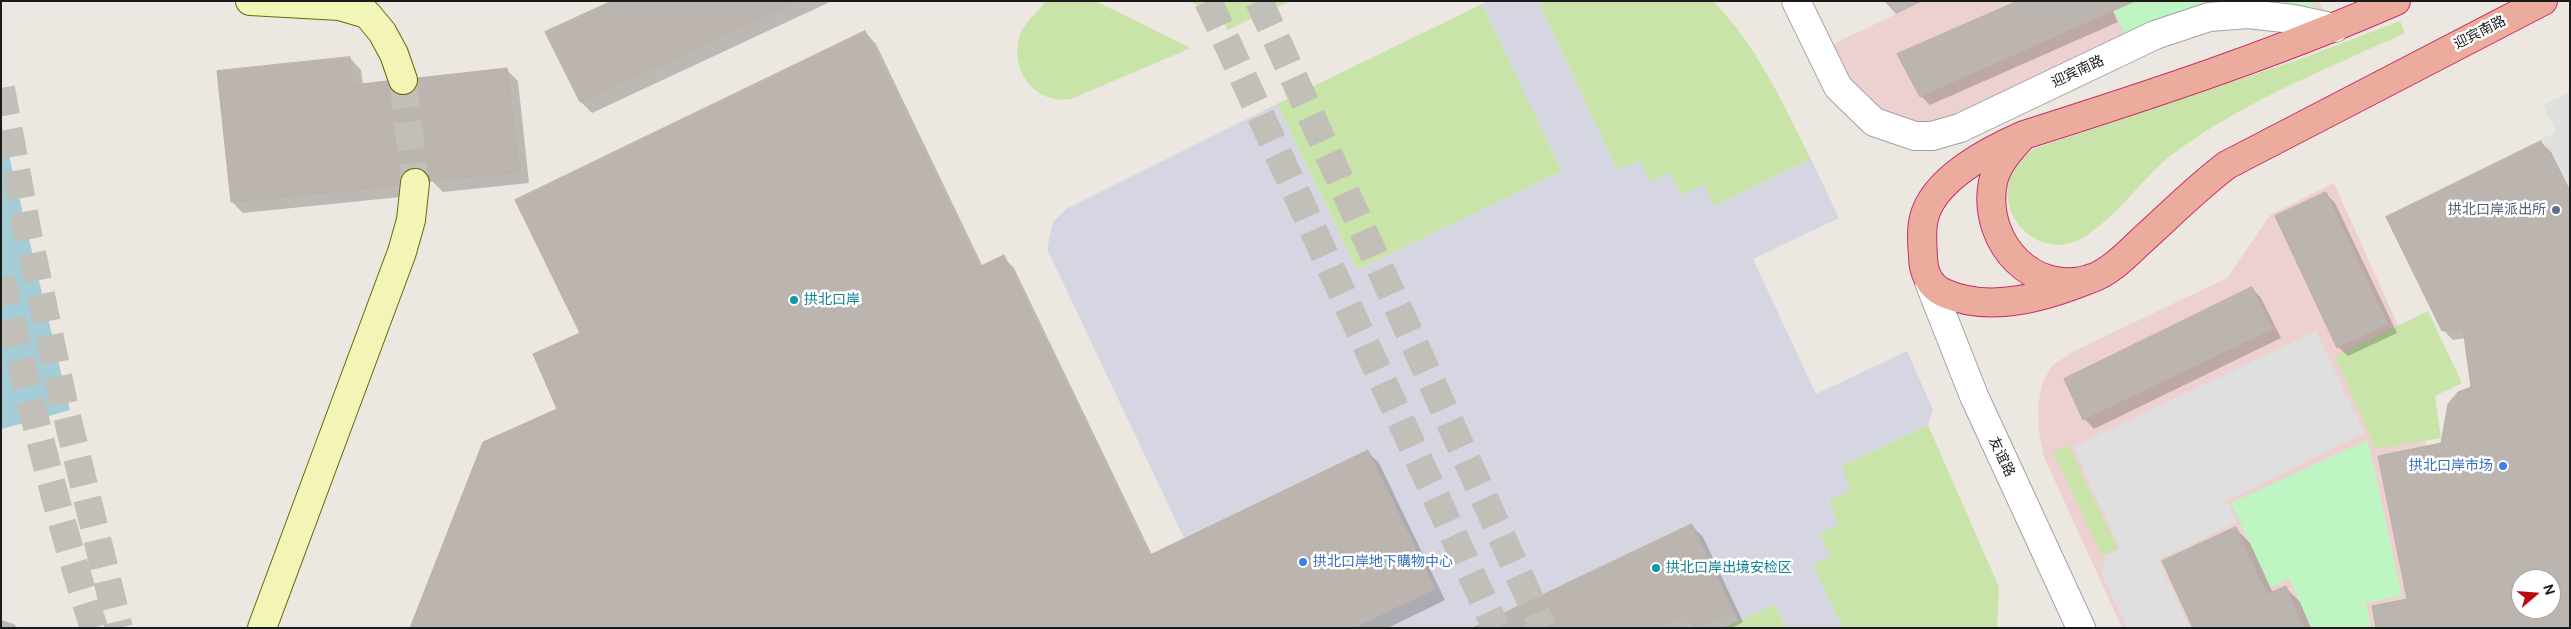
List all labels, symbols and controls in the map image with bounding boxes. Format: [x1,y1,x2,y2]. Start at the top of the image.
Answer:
street label: 迎宾南路 [2451,13,2509,53]
street label: 迎宾南路 [2049,53,2107,91]
place label: 拱北口岸派出所 [2448,202,2546,218]
marker: 拱北口岸派出所 [2550,204,2562,216]
place label: 拱北口岸 [804,292,860,308]
marker: 拱北口岸 [788,294,800,306]
street label: 友谊路 [1985,434,2017,480]
place label: 拱北口岸市场 [2409,458,2493,474]
marker: 拱北口岸市场 [2497,460,2509,472]
place label: 拱北口岸地下購物中心 [1313,554,1453,570]
marker: 拱北口岸地下購物中心 [1297,556,1309,568]
place label: 拱北口岸出境安检区 [1666,560,1792,576]
marker: 拱北口岸出境安检区 [1650,562,1662,574]
north arrow [2511,569,2561,619]
text: N [2539,582,2559,597]

